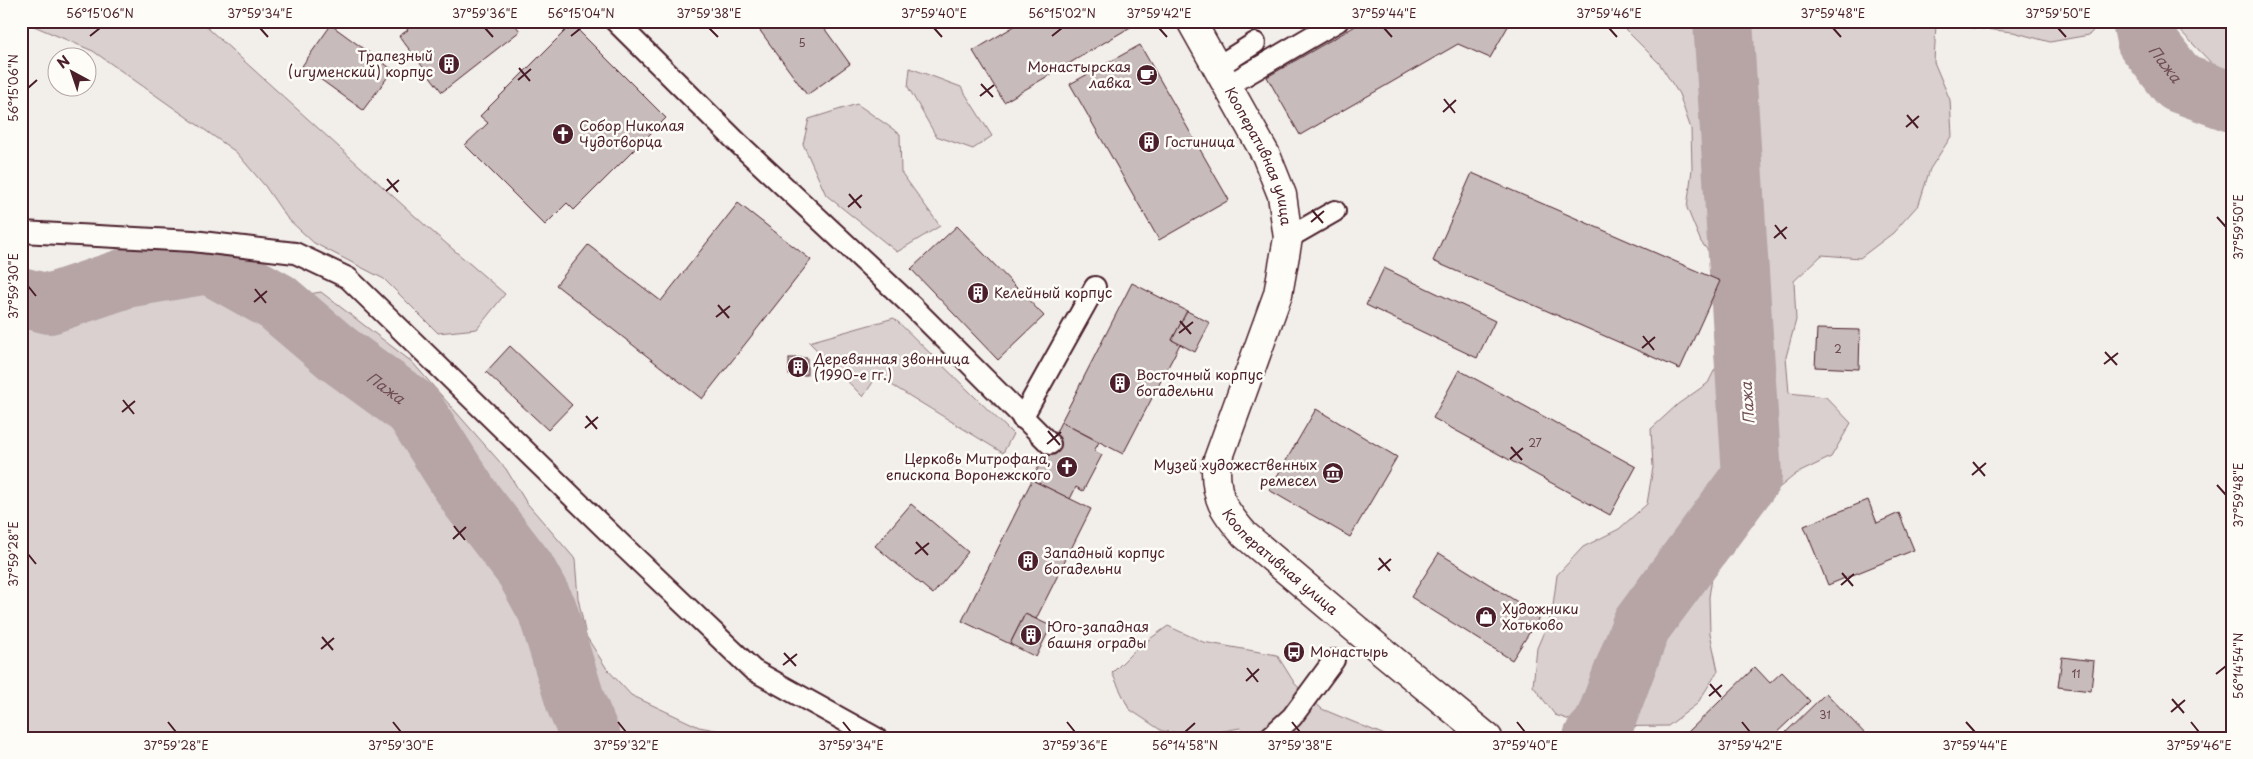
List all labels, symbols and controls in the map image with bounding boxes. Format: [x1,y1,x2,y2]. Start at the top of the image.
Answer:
text: 56°15'06"N [66,4,134,22]
text: 37°59'34"E [227,4,293,22]
text: 37°59'36"E [452,4,518,22]
text: 56°15'04"N [547,4,615,22]
text: 37°59'38"E [676,4,742,22]
text: 37°59'40"E [901,4,967,22]
text: 56°15'02"N [1028,4,1096,22]
text: 37°59'42"E [1126,4,1192,22]
text: 37°59'44"E [1351,4,1417,22]
text: 37°59'46"E [1576,4,1642,22]
text: 37°59'48"E [1801,4,1865,22]
text: 37°59'50"E [2025,4,2091,22]
house number: 5 [798,34,806,51]
water label: Пажа [2144,40,2188,88]
place label: Трапезный (игуменский) корпус [288,45,433,82]
north arrow [48,48,98,98]
text: N [52,50,74,73]
building icon: Трапезный (игуменский) корпус [437,52,461,76]
text: 56°15'06"N [4,54,22,122]
place label: Монастырская лавка [1027,56,1131,93]
cafe icon: Монастырская лавка [1135,63,1159,87]
street label: Кооперативная улица [1220,83,1297,227]
place label: Собор Николая Чудотворца [579,115,685,152]
church icon: Собор Николая Чудотворца [551,122,575,146]
building icon: Гостиница [1137,130,1161,154]
place label: Гостиница [1165,131,1235,152]
text: 37°59'50"E [2229,194,2247,260]
text: 37°59'30"E [4,253,22,319]
building icon: Келейный корпус [966,281,990,305]
place label: Келейный корпус [994,282,1112,303]
house number: 2 [1834,340,1842,357]
place label: Деревянная звонница (1990-е гг.) [813,348,970,385]
building icon: Деревянная звонница (1990-е гг.) [786,355,810,379]
place label: Восточный корпус богадельни [1136,364,1263,401]
water label: Пажа [363,365,411,409]
building icon: Восточный корпус богадельни [1108,371,1132,395]
water label: Пажа [1734,381,1759,425]
house number: 27 [1528,434,1542,451]
place label: Церковь Митрофана, епископа Воронежского [886,448,1051,485]
place label: Музей художественных ремесел [1153,454,1317,491]
church icon: Церковь Митрофана, епископа Воронежского [1055,455,1079,479]
museum icon: Музей художественных ремесел [1321,461,1345,485]
text: 37°59'48"E [2229,463,2247,527]
street label: Кооперативная улица [1217,504,1343,620]
text: 37°59'28"E [4,521,22,587]
place label: Западный корпус богадельни [1044,542,1165,579]
building icon: Западный корпус богадельни [1016,549,1040,573]
place label: Художники Хотьково [1502,598,1579,635]
shop icon: Художники Хотьково [1474,605,1498,629]
place label: Юго-западная башня ограды [1047,616,1149,653]
building icon: Юго-западная башня ограды [1019,623,1043,647]
text: 56°14'54"N [2229,633,2247,699]
bus stop icon: Монастырь [1282,640,1306,664]
place label: Монастырь [1310,641,1388,662]
house number: 11 [2071,665,2081,682]
house number: 31 [1819,706,1831,723]
text: 37°59'28"E [143,736,209,754]
text: 37°59'30"E [368,736,434,754]
text: 37°59'32"E [593,736,659,754]
text: 37°59'34"E [818,736,884,754]
text: 37°59'36"E [1042,736,1108,754]
text: 56°14'58"N [1152,736,1218,754]
text: 37°59'38"E [1267,736,1333,754]
text: 37°59'40"E [1492,736,1558,754]
text: 37°59'42"E [1717,736,1783,754]
text: 37°59'44"E [1942,736,2008,754]
text: 37°59'46"E [2166,736,2232,754]

